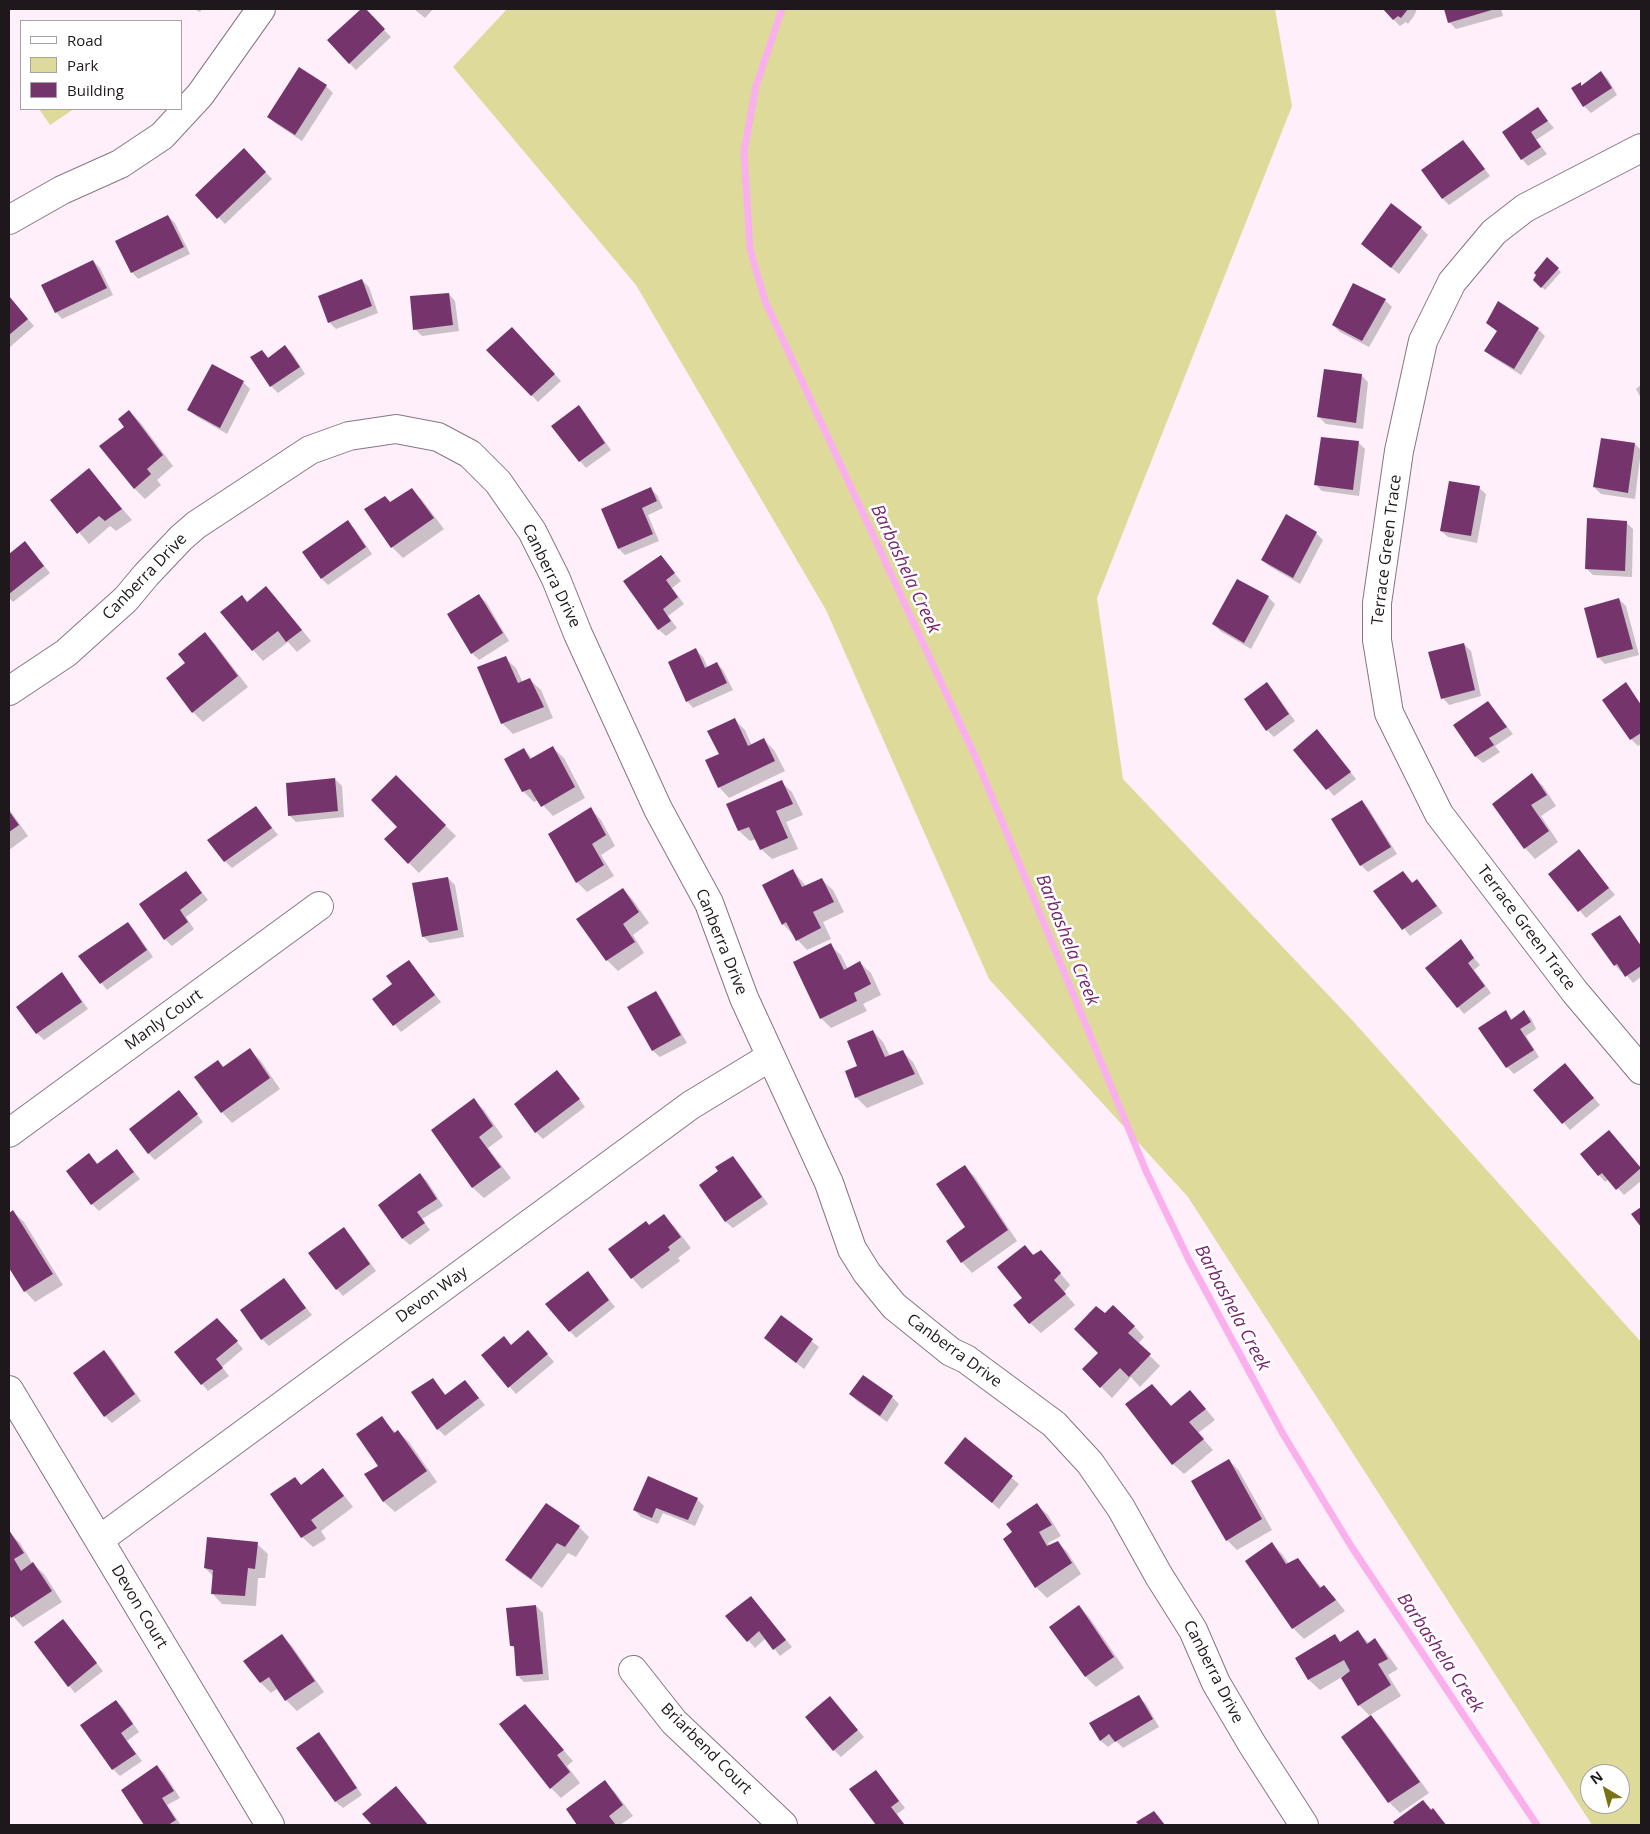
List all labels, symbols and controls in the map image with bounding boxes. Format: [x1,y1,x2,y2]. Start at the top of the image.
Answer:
legend [20,20,182,110]
text: Road [67,30,103,50]
text: Park [67,55,98,75]
text: Building [67,80,124,100]
street label: Terrace Green Trace [1368,474,1406,626]
water label: Barbashela Creek [866,501,944,637]
street label: Canberra Drive [518,521,584,631]
street label: Canberra Drive [99,530,191,624]
street label: Terrace Green Trace [1473,862,1579,994]
water label: Barbashela Creek [1031,871,1103,1009]
street label: Canberra Drive [691,886,751,998]
street label: Manly Court [122,985,206,1055]
water label: Barbashela Creek [1190,1241,1274,1375]
street label: Devon Way [392,1263,472,1327]
street label: Canberra Drive [903,1310,1005,1392]
street label: Devon Court [107,1562,171,1652]
water label: Barbashela Creek [1392,1589,1488,1717]
street label: Canberra Drive [1179,1617,1247,1727]
street label: Briarbend Court [657,1700,755,1798]
north arrow [1580,1764,1630,1814]
text: N [1586,1766,1607,1788]

